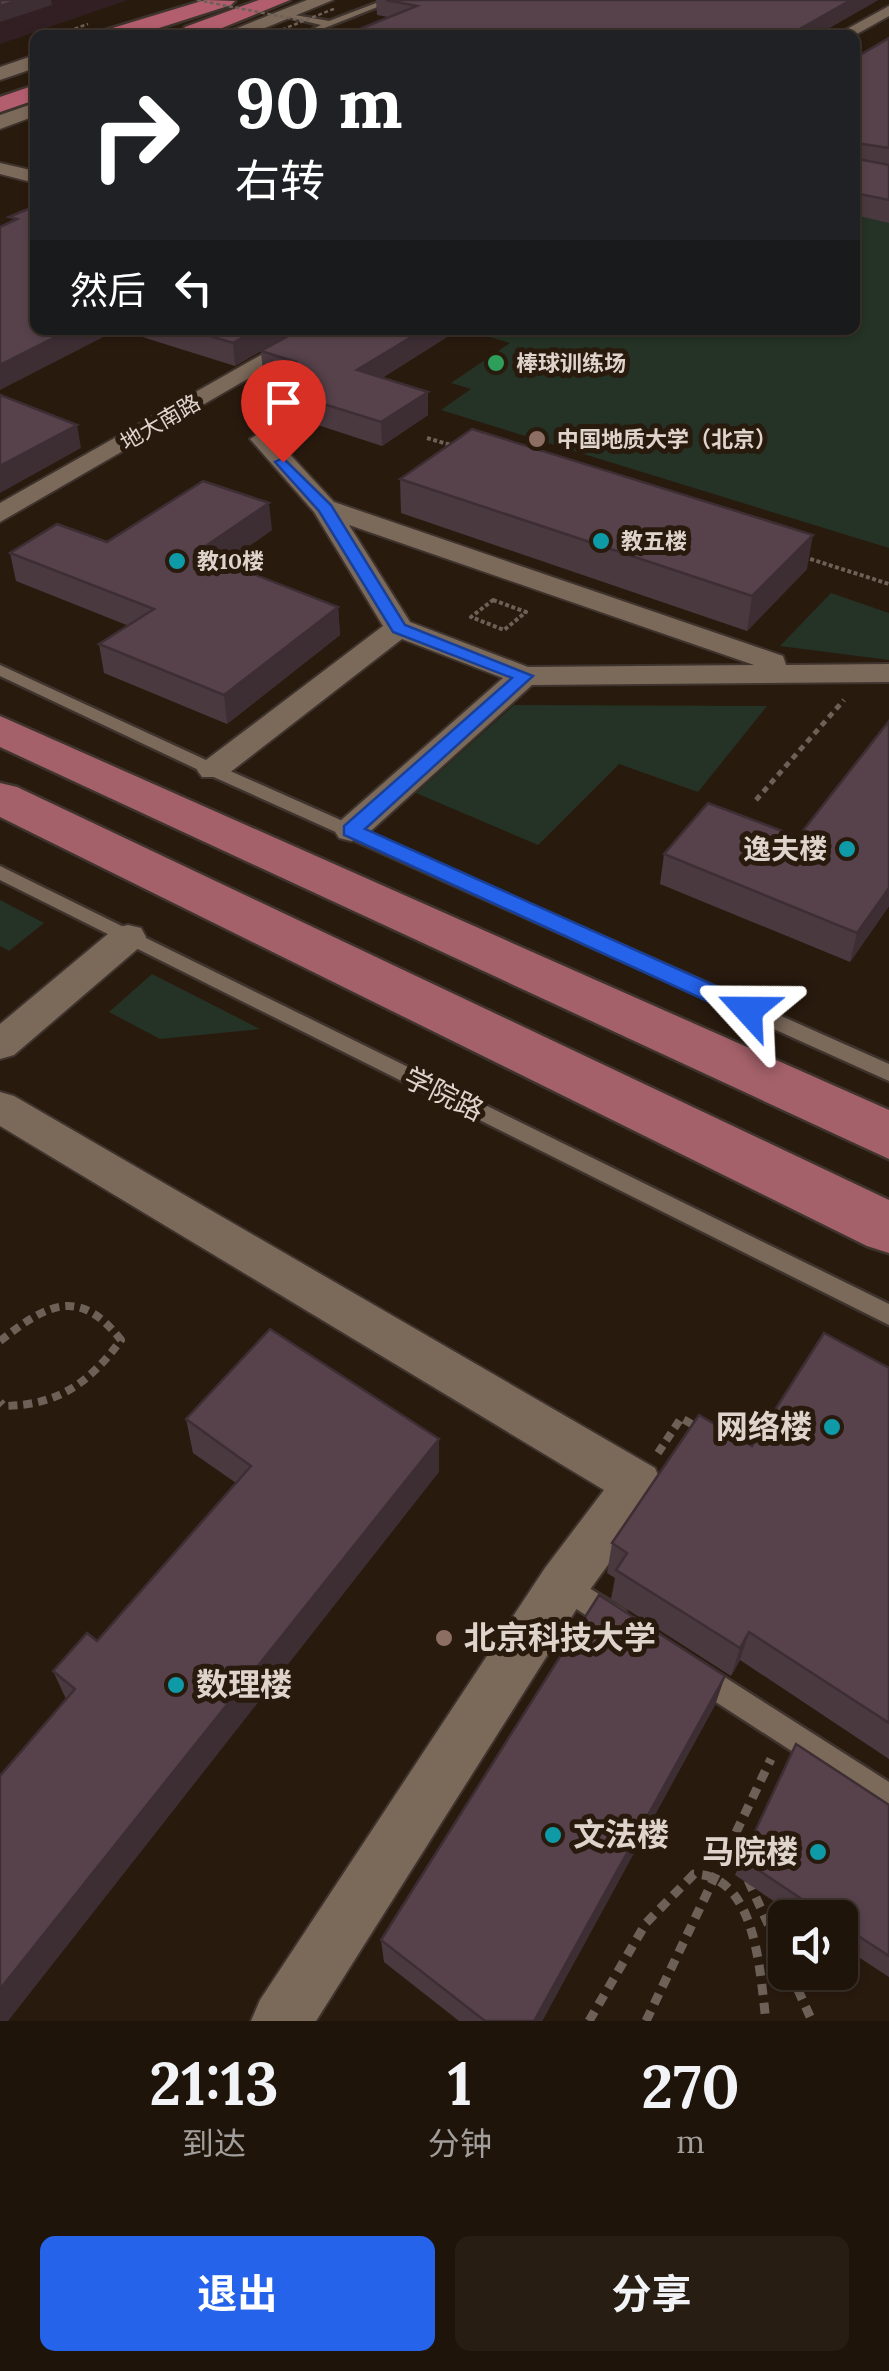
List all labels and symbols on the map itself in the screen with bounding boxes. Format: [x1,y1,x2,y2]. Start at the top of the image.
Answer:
place label: 棒球训练场 [516,349,626,377]
marker: 棒球训练场 [485,352,507,374]
pin [241,360,326,463]
street label: 地大南路 [115,388,205,456]
place label: 中国地质大学（北京） [557,425,777,453]
marker: 中国地质大学（北京） [526,428,548,450]
place label: 教五楼 [621,527,687,555]
marker: 教五楼 [590,530,612,552]
place label: 教10楼 [197,547,264,575]
marker: 教10楼 [166,550,188,572]
place label: 逸夫楼 [743,831,827,867]
marker: 逸夫楼 [836,838,858,860]
position arrow [696,958,800,1062]
street label: 学院路 [398,1059,490,1129]
place label: 网络楼 [716,1406,812,1447]
marker: 网络楼 [821,1416,843,1438]
place label: 北京科技大学 [464,1617,656,1658]
marker: 北京科技大学 [433,1627,455,1649]
place label: 数理楼 [196,1664,292,1705]
marker: 数理楼 [165,1674,187,1696]
place label: 文法楼 [573,1814,669,1855]
marker: 文法楼 [542,1824,564,1846]
place label: 马院楼 [702,1831,798,1872]
marker: 马院楼 [807,1841,829,1863]

